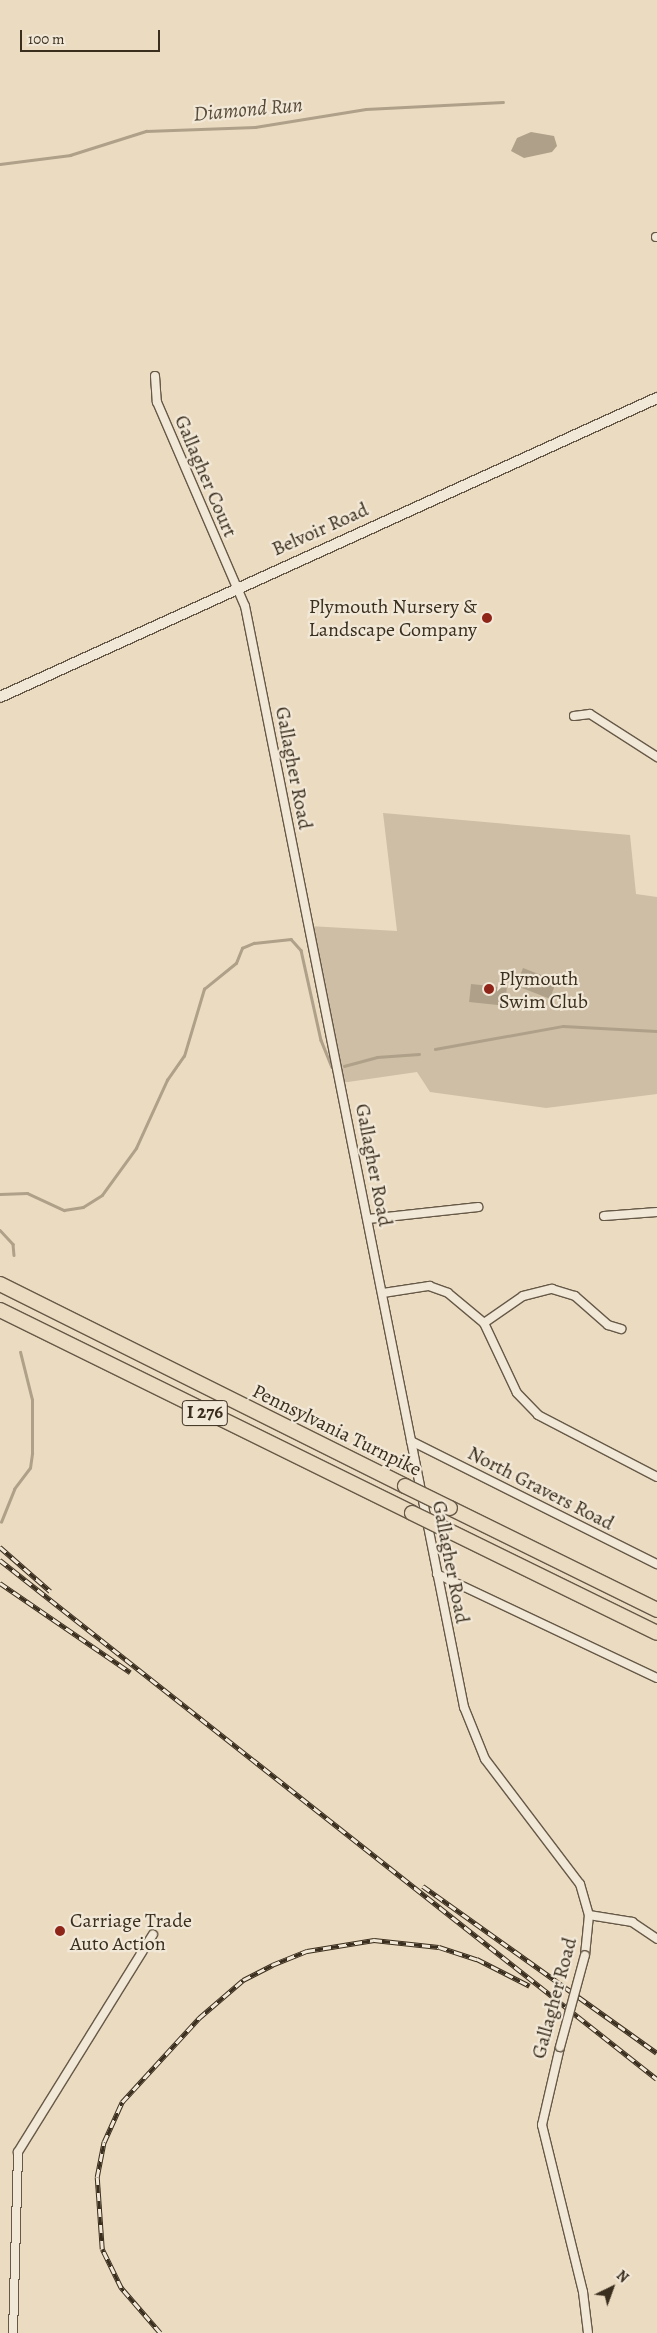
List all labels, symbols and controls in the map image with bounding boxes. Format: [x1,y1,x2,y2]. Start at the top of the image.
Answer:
scale bar [22,20,162,52]
text: 100 m [28,29,65,49]
water label: Diamond Run [192,92,304,126]
street label: Gallagher Court [170,411,242,541]
street label: Belvoir Road [268,497,372,561]
place label: Plymouth Nursery & Landscape Company [309,594,477,641]
marker: Plymouth Nursery & Landscape Company [481,612,493,624]
street label: Gallagher Road [270,705,318,831]
place label: Plymouth Swim Club [499,966,588,1013]
marker: Plymouth Swim Club [483,983,495,995]
street label: Gallagher Road [350,1102,398,1228]
street label: Pennsylvania Turnpike [249,1379,425,1481]
road number: I 276 [181,1396,229,1430]
street label: North Gravers Road [464,1441,618,1535]
street label: Gallagher Road [427,1499,475,1625]
place label: Carriage Trade Auto Action [70,1908,192,1955]
marker: Carriage Trade Auto Action [54,1925,66,1937]
street label: Gallagher Road [526,1935,582,2061]
north arrow [587,2263,637,2313]
text: N [612,2266,633,2287]

